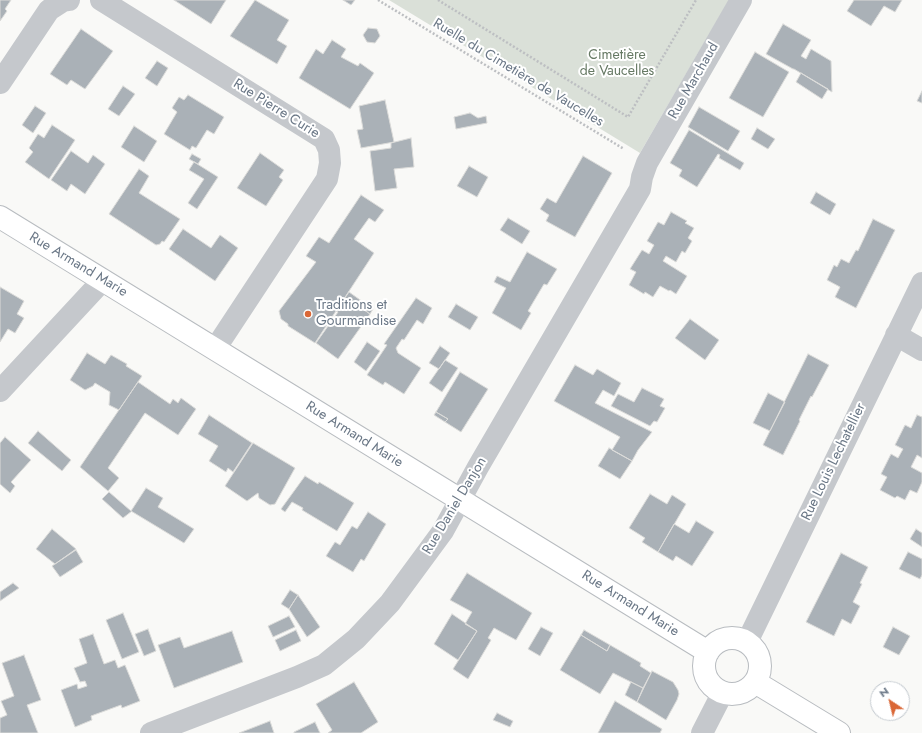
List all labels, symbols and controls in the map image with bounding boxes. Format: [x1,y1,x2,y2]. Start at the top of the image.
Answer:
street label: Ruelle du Cimetière de Vaucelles [430,15,606,131]
street label: Rue Marchaud [665,40,723,122]
park label: Cimetière de Vaucelles [580,48,654,80]
street label: Rue Pierre Curie [230,76,322,142]
street label: Rue Armand Marie [26,229,130,301]
place label: Traditions et Gourmandise [316,298,396,330]
marker: Traditions et Gourmandise [303,309,313,319]
street label: Rue Armand Marie [302,398,406,472]
street label: Rue Louis Lechatellier [798,401,870,523]
street label: Rue Daniel Danjon [419,454,491,558]
street label: Rue Armand Marie [578,567,682,641]
north arrow [870,681,910,721]
text: N [876,683,892,701]

